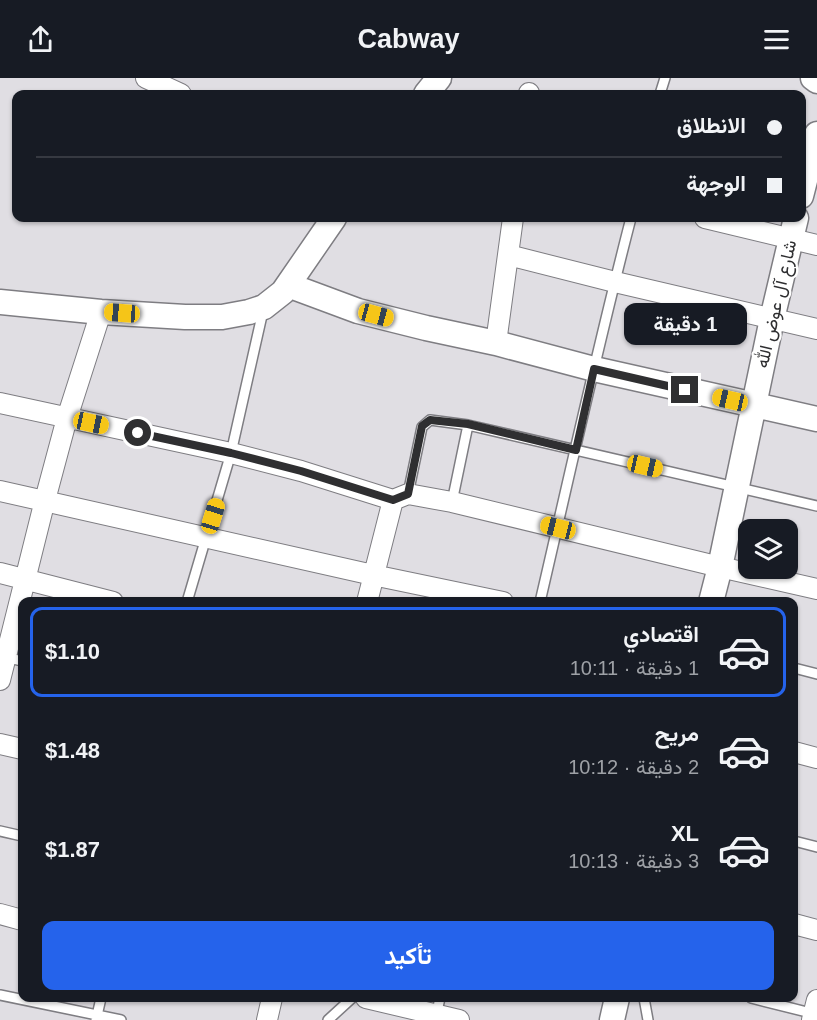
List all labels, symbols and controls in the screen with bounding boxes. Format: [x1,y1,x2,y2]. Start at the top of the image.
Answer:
icon: share [24,23,57,56]
icon: menu [760,23,793,56]
text: Cabway [357,24,460,54]
text: الانطلاق [677,113,746,138]
text: الوجهة [686,171,746,196]
street label: شارع آل عوض الله [751,238,802,370]
car [356,302,396,328]
car [103,303,141,323]
callout: 1 دقيقة [624,303,746,345]
text: 1 دقيقة [654,313,717,335]
route end [671,376,698,403]
car [710,387,750,413]
car [72,410,110,436]
route start [124,419,151,446]
car [625,453,665,479]
car [199,496,227,536]
car [538,515,578,541]
map controls [738,519,798,579]
button: layers [738,519,798,579]
text: اقتصادي [623,622,699,647]
icon: car [717,625,771,679]
text: $1.10 [45,639,100,664]
text: 1 دقيقة · 10:11 [570,657,699,679]
text: مريح [655,721,699,746]
icon: car [717,724,771,778]
text: $1.48 [45,738,100,763]
text: 2 دقيقة · 10:12 [568,756,699,778]
text: XL [671,821,699,846]
icon: car [717,823,771,877]
text: $1.87 [45,837,100,862]
text: 3 دقيقة · 10:13 [568,850,699,872]
button: تأكيد [42,921,774,990]

